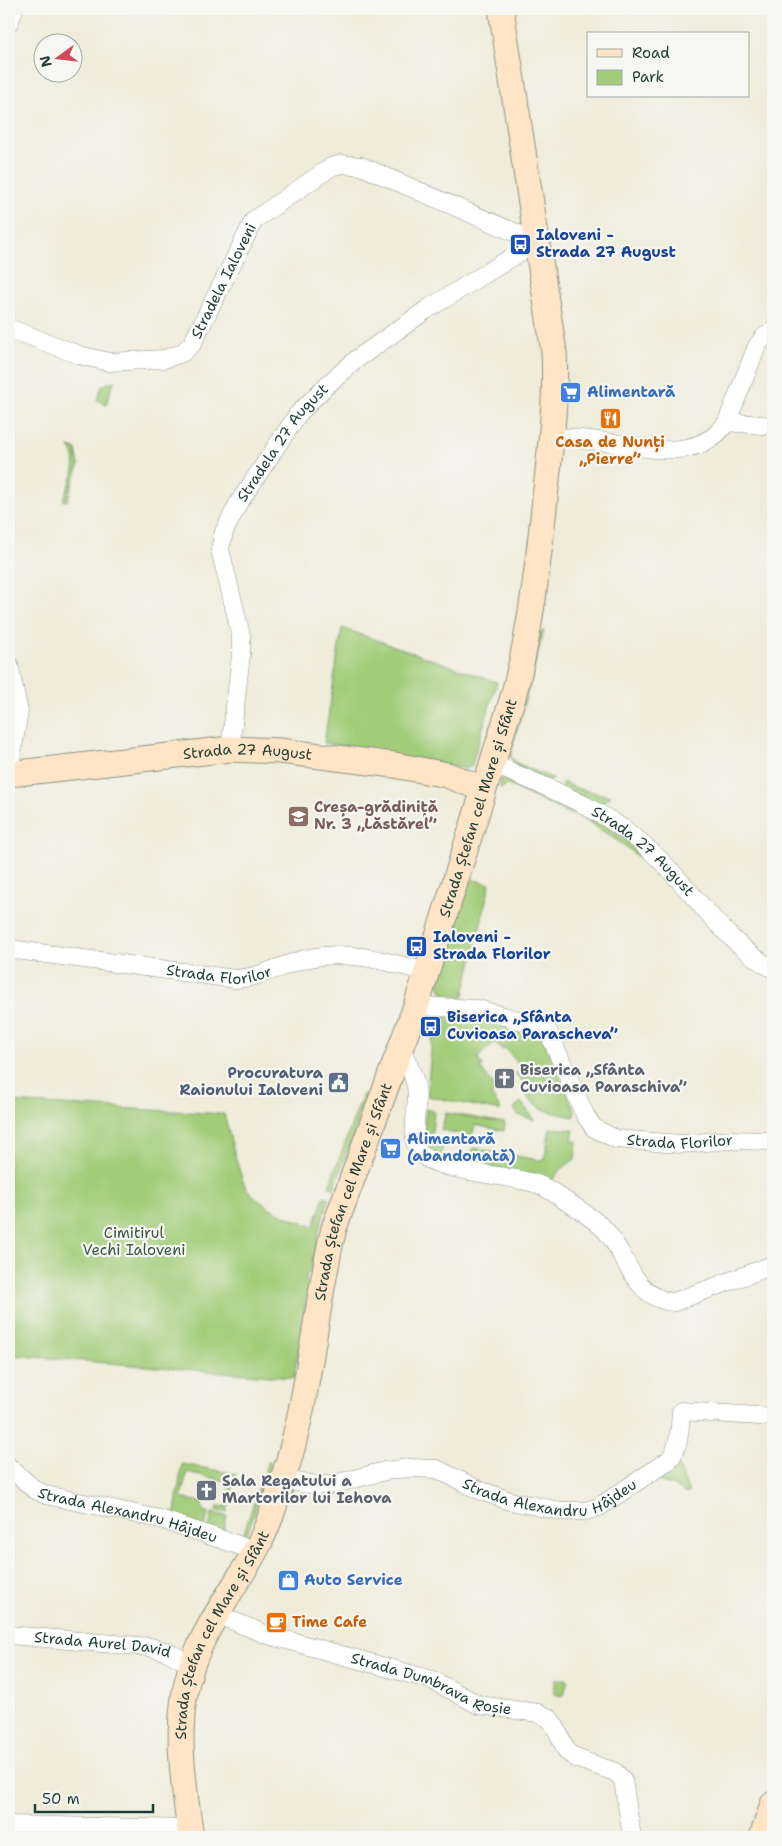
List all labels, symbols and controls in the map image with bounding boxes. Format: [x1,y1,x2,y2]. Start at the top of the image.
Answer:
north arrow [32,32,82,82]
legend [587,32,750,98]
text: Road [632,43,670,63]
text: N [35,54,56,69]
text: Park [632,67,664,87]
street label: Stradela Ialoveni [186,220,261,342]
place label: Ialoveni - Strada 27 August [536,225,676,262]
bus stop icon: Ialoveni - Strada 27 August [508,232,532,256]
street label: Stradela 27 August [232,379,333,506]
supermarket icon: Alimentară [559,380,583,404]
place label: Alimentară [587,382,676,402]
restaurant icon: Casa de Nunți „Pierre” [598,407,622,431]
place label: Casa de Nunți „Pierre” [555,432,665,469]
street label: Strada Ștefan cel Mare și Sfânt [434,696,522,920]
street label: Strada 27 August [182,739,313,765]
place label: Creșa-grădiniță Nr. 3 „Lăstărel” [314,797,439,834]
street label: Strada 27 August [588,801,699,900]
school or university icon: Creșa-grădiniță Nr. 3 „Lăstărel” [286,804,310,828]
place label: Ialoveni - Strada Florilor [433,927,551,964]
bus stop icon: Ialoveni - Strada Florilor [405,934,429,958]
street label: Strada Florilor [165,960,274,989]
place label: Biserica „Sfânta Cuvioasa Parascheva” [447,1007,618,1044]
bus stop icon: Biserica „Sfânta Cuvioasa Parascheva” [419,1014,443,1038]
place label: Biserica „Sfânta Cuvioasa Paraschiva” [520,1060,687,1097]
place label: Procuratura Raionului Ialoveni [180,1063,324,1100]
church icon: Biserica „Sfânta Cuvioasa Paraschiva” [492,1067,516,1091]
public building icon: Procuratura Raionului Ialoveni [327,1070,351,1094]
street label: Strada Ștefan cel Mare și Sfânt [310,1080,397,1302]
place label: Alimentară (abandonată) [407,1129,516,1166]
street label: Strada Florilor [626,1130,734,1154]
supermarket icon: Alimentară (abandonată) [379,1136,403,1160]
park label: Cimitirul Vechi Ialoveni [83,1223,185,1260]
street label: Strada Alexandru Hâjdeu [457,1469,641,1487]
place label: Sala Regatului a Martorilor lui Iehova [222,1471,392,1508]
text: Strada Alexandru Hâjdeu [459,1473,641,1521]
church icon: Sala Regatului a Martorilor lui Iehova [194,1478,218,1502]
street label: Strada Alexandru Hâjdeu [35,1483,220,1547]
street label: Strada Ștefan cel Mare și Sfânt [171,1527,274,1740]
shop icon: Auto Service [276,1568,300,1592]
place label: Auto Service [304,1570,403,1590]
cafe icon: Time Cafe [264,1610,288,1634]
place label: Time Cafe [292,1612,367,1632]
street label: Strada Aurel David [33,1627,174,1662]
street label: Strada Dumbrava Roșie [349,1648,513,1719]
scale bar [35,1781,152,1813]
text: 50 m [42,1789,80,1809]

